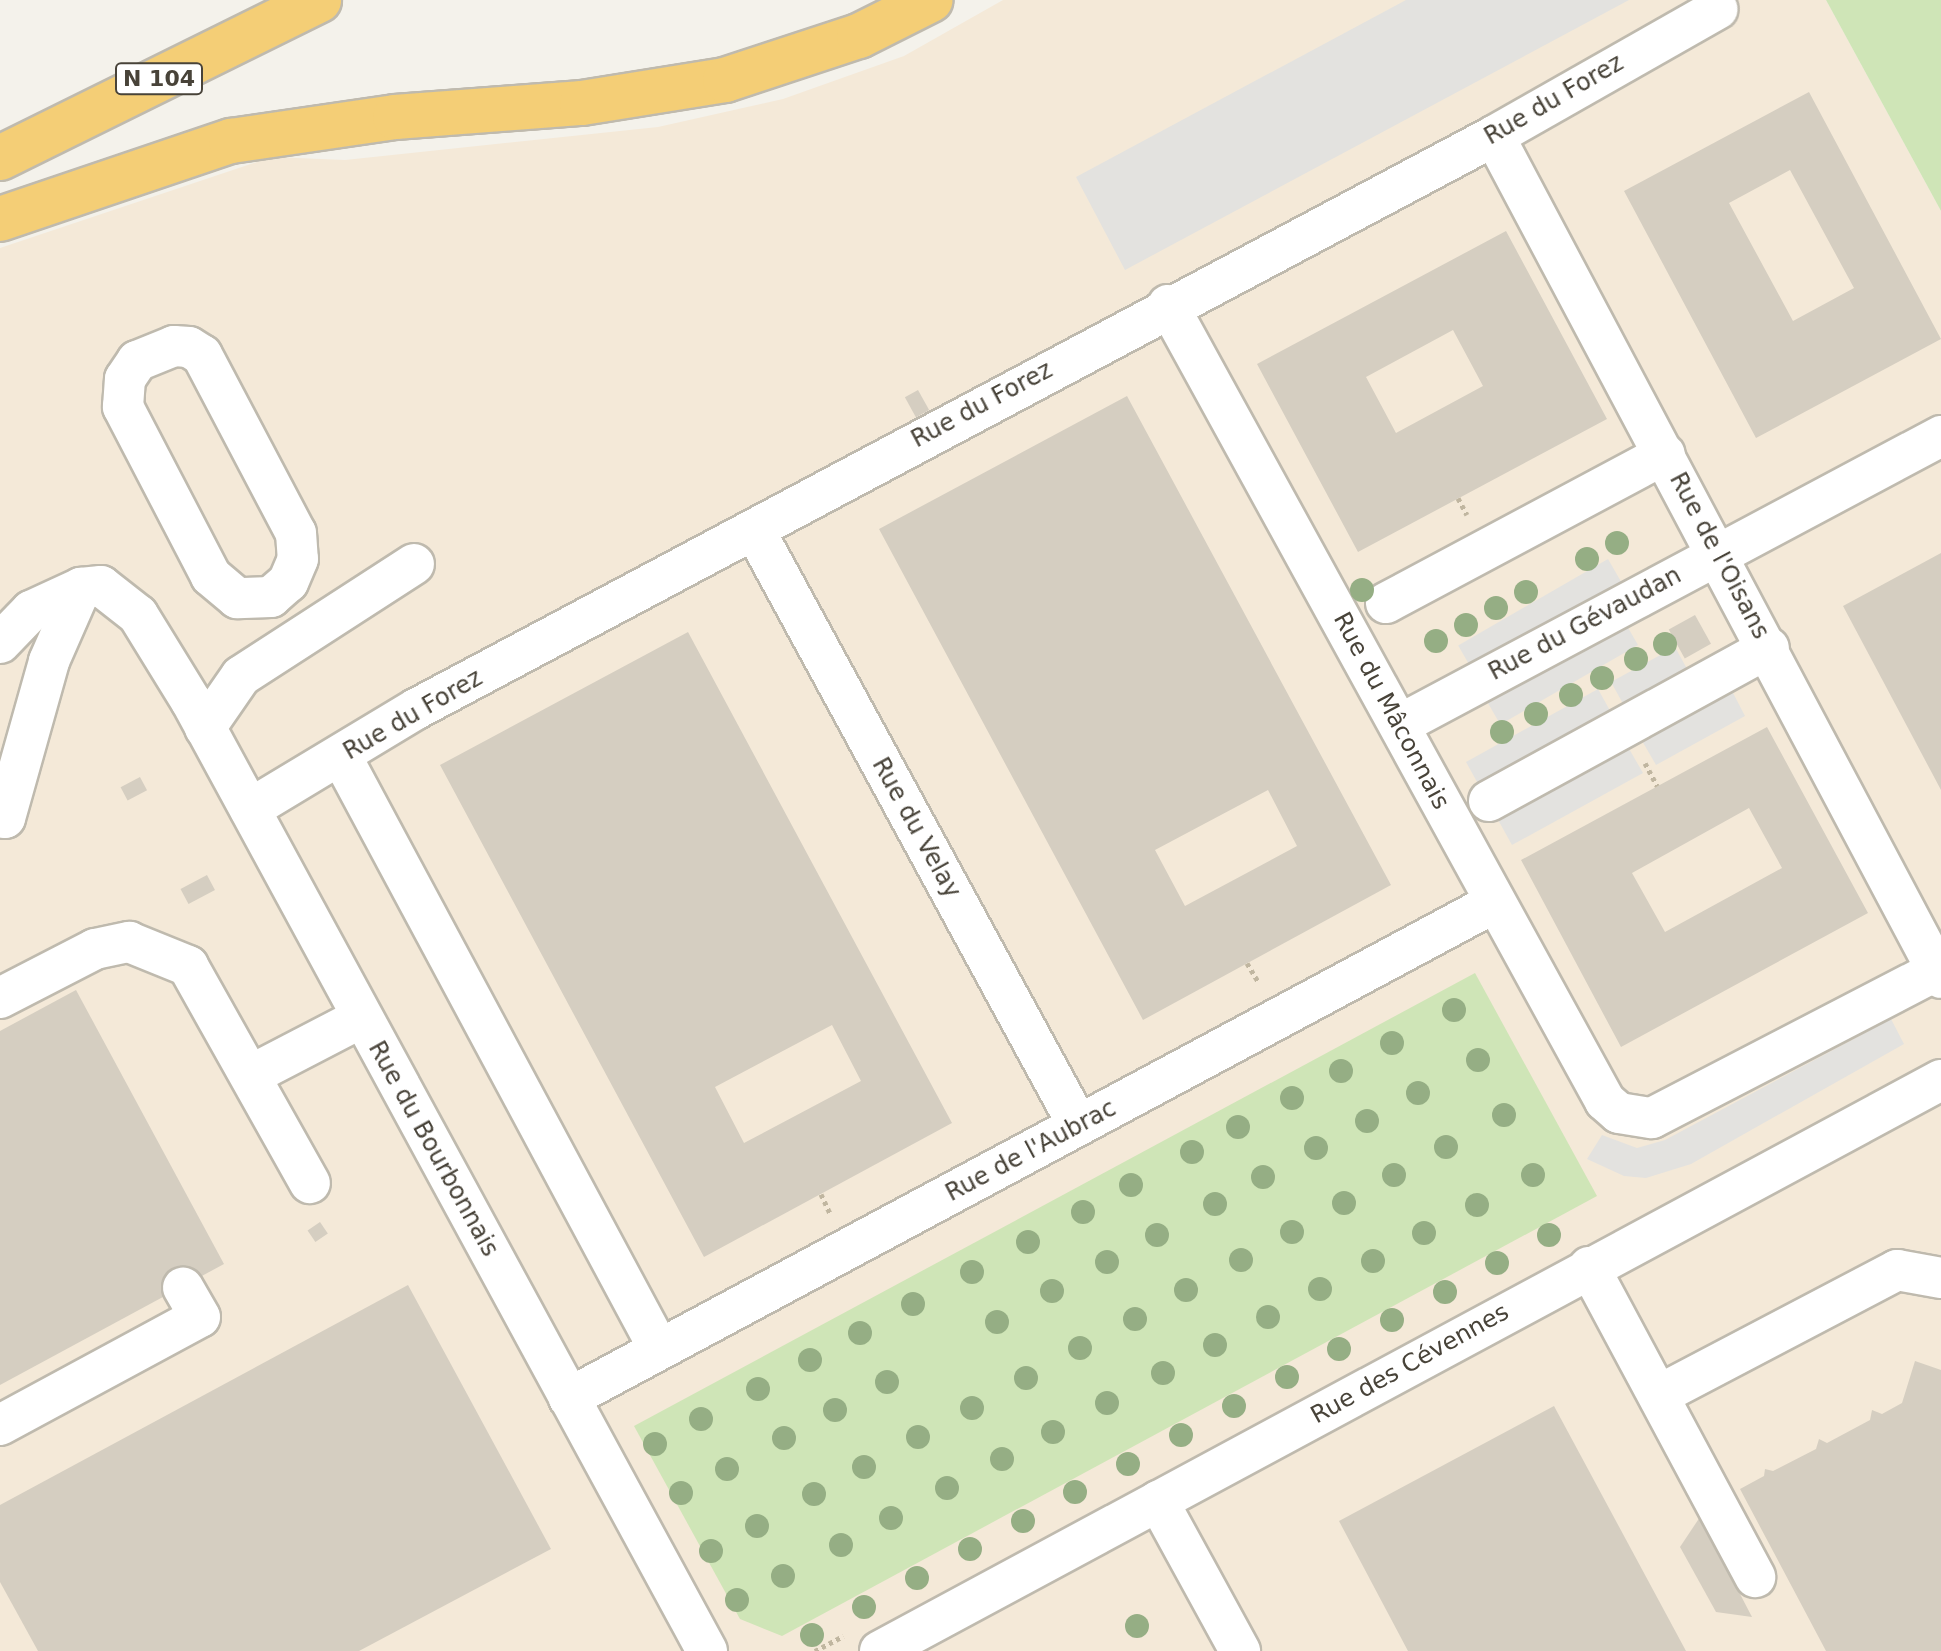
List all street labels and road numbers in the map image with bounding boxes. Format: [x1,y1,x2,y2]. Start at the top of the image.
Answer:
street label: Rue du Forez [1479,49,1629,151]
road number: N 104 [115,61,203,97]
street label: Rue du Forez [907,356,1057,454]
street label: Rue de l'Oisans [1663,468,1775,644]
street label: Rue du Gévaudan [1484,561,1686,687]
street label: Rue du Mâconnais [1327,608,1455,814]
street label: Rue du Forez [338,664,488,766]
street label: Rue du Velay [866,753,966,903]
street label: Rue du Bourbonnais [362,1036,504,1262]
street label: Rue de l'Aubrac [941,1094,1121,1208]
street label: Rue des Cévennes [1306,1298,1514,1430]

